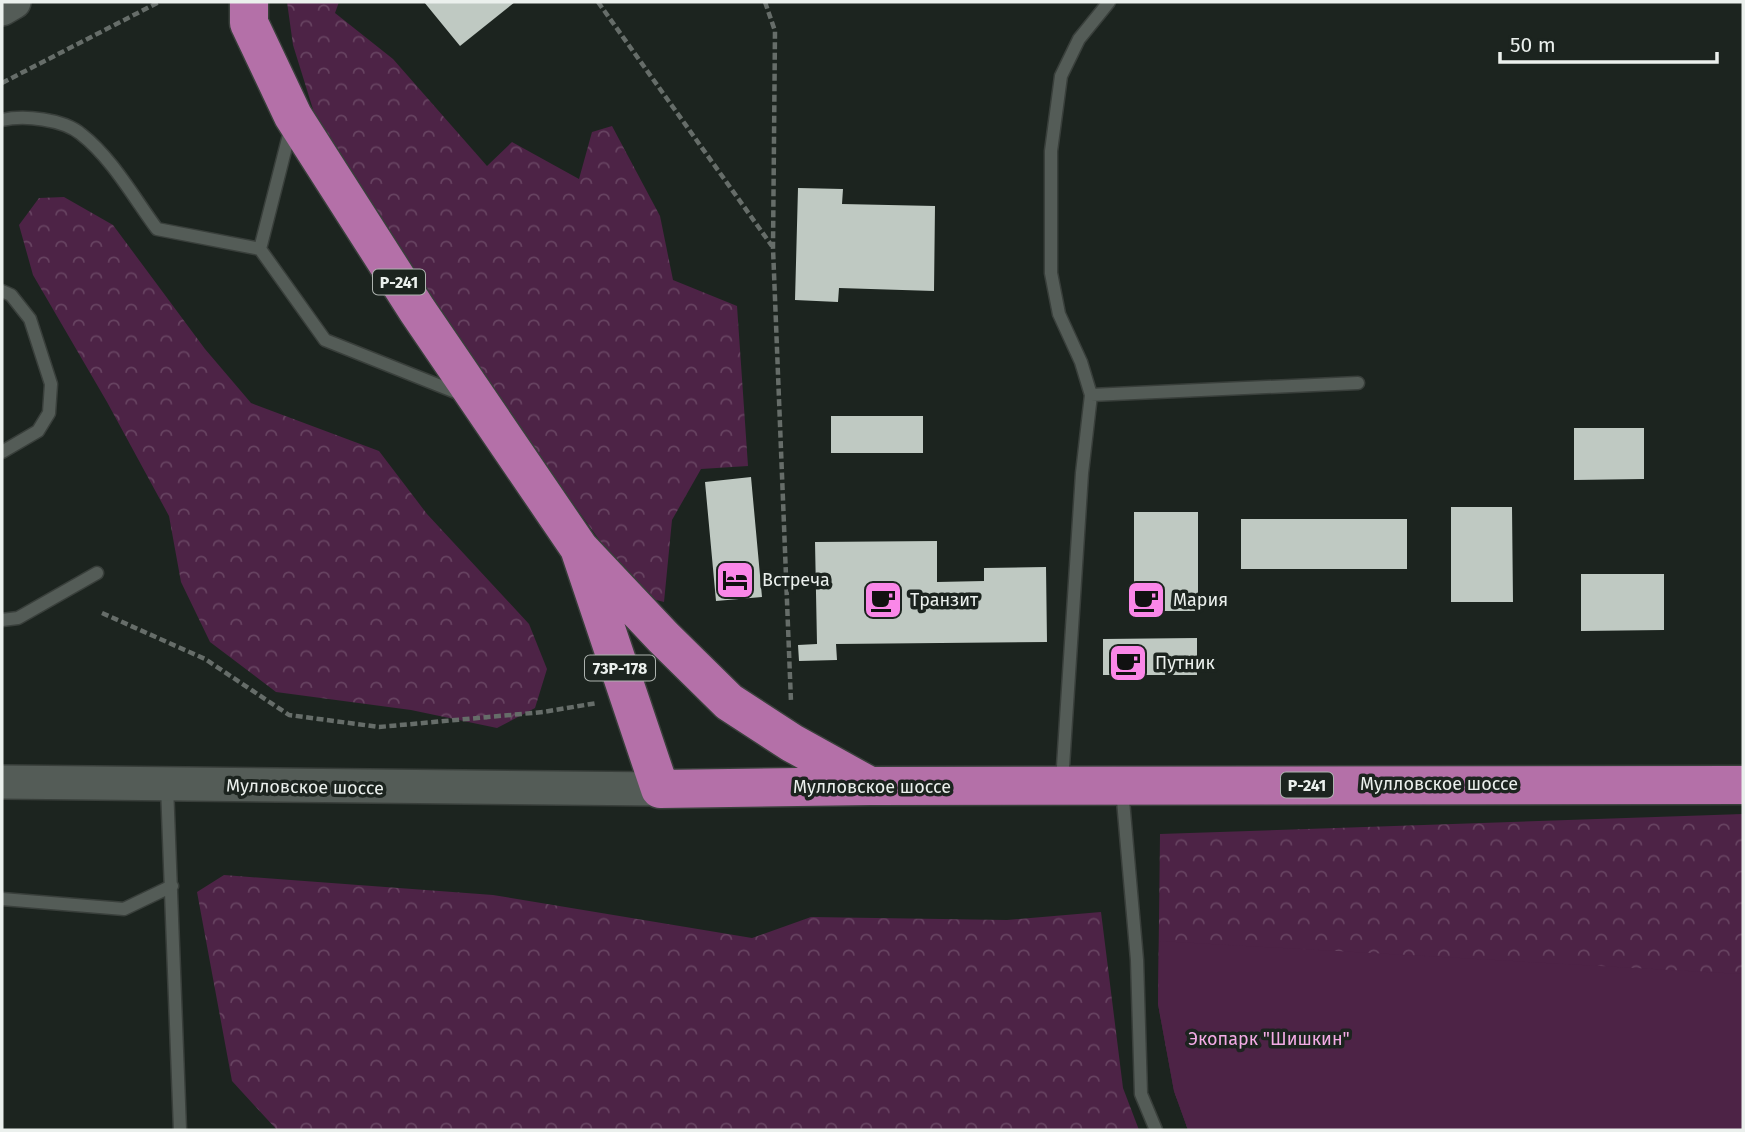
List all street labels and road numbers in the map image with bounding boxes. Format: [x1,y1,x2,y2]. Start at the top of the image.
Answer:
road number: Р-241 [373,270,425,294]
road number: 73Р-178 [585,656,655,680]
road number: Р-241 [1281,772,1333,798]
street label: Мулловское шоссе [1360,773,1518,795]
street label: Мулловское шоссе [226,775,384,799]
street label: Мулловское шоссе [793,776,951,798]

